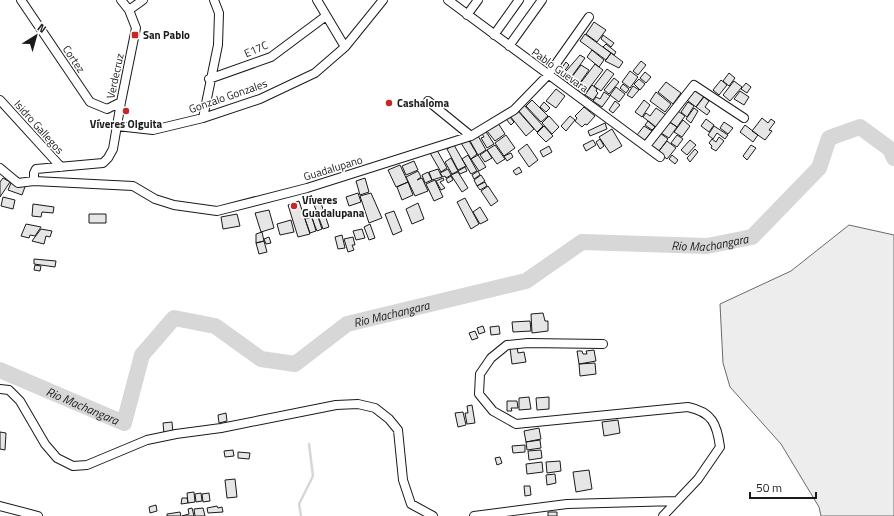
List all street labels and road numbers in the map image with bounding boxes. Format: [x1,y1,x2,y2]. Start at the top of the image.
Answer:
street label: E17C [242,37,270,61]
street label: Cortez [59,42,89,76]
street label: Pablo Guevara [528,44,592,96]
street label: Verdecruz [102,52,128,100]
street label: Gonzalo Gonzales [187,75,269,117]
street label: Isidro Gallegos [10,97,68,157]
street label: Guadalupano [302,151,365,185]

